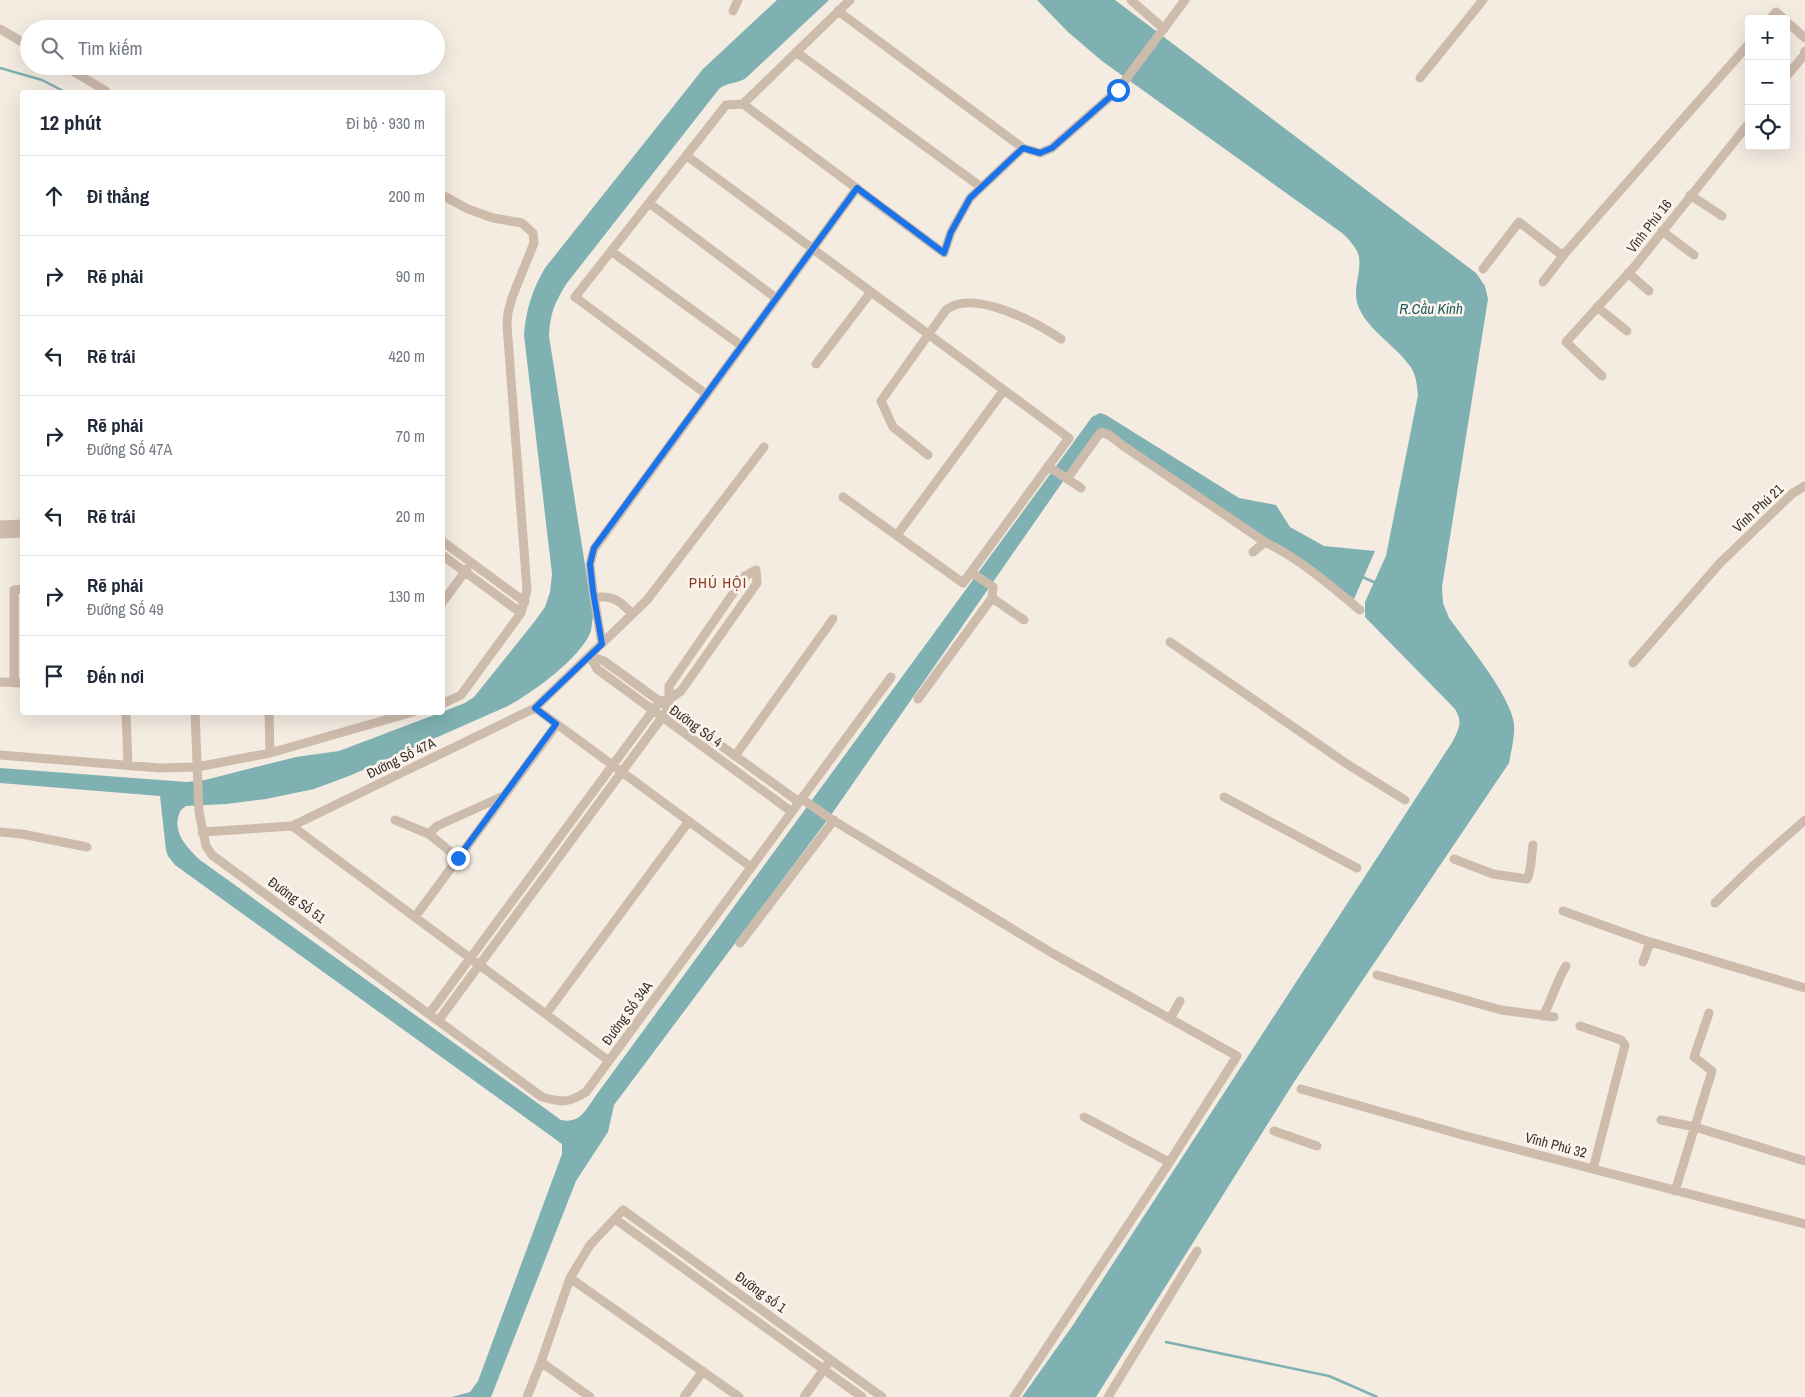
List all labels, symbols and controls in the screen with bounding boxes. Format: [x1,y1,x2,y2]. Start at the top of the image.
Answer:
map controls [1745,15,1790,150]
button: + [1745,15,1790,60]
search box [20,20,445,75]
icon: search [38,34,66,62]
text: Tìm kiếm [78,35,143,61]
button: − [1745,60,1790,105]
route start [1107,79,1130,102]
button: locate [1745,105,1790,150]
text: 12 phút [40,108,101,137]
text: Đi bộ · 930 m [346,112,425,134]
icon: ahead [40,182,68,210]
text: Đi thẳng [87,183,149,209]
text: 200 m [389,185,425,207]
street label: Vĩnh Phú 16 [1623,196,1675,256]
icon: right [40,262,68,290]
text: Rẽ phải [87,263,143,289]
text: 90 m [396,265,425,287]
water label: R.Cầu Kinh [1399,298,1463,319]
icon: left [40,342,68,370]
text: Rẽ trái [87,343,136,369]
text: 420 m [389,345,425,367]
text: Rẽ phải [87,412,143,438]
icon: right [40,422,68,450]
text: 70 m [396,425,425,447]
text: Đường Số 47A [87,438,172,460]
street label: Vĩnh Phú 21 [1729,480,1788,536]
icon: left [40,502,68,530]
text: Rẽ trái [87,503,136,529]
text: 20 m [396,505,425,527]
text: Rẽ phải [87,572,143,598]
district label: PHÚ HỘI [689,572,747,593]
icon: right [40,582,68,610]
text: 130 m [389,585,425,607]
text: Đường Số 49 [87,598,164,620]
icon: arrive [40,662,68,690]
text: Đến nơi [87,663,144,689]
street label: Đường Số 4 [666,701,726,751]
street label: Đường Số 47A [363,733,439,782]
route end [447,847,470,870]
street label: Đường Số 51 [265,873,330,927]
street label: Đường Số 34A [598,977,656,1049]
street label: Vĩnh Phú 32 [1523,1128,1589,1162]
street label: Đường số 1 [732,1267,791,1317]

